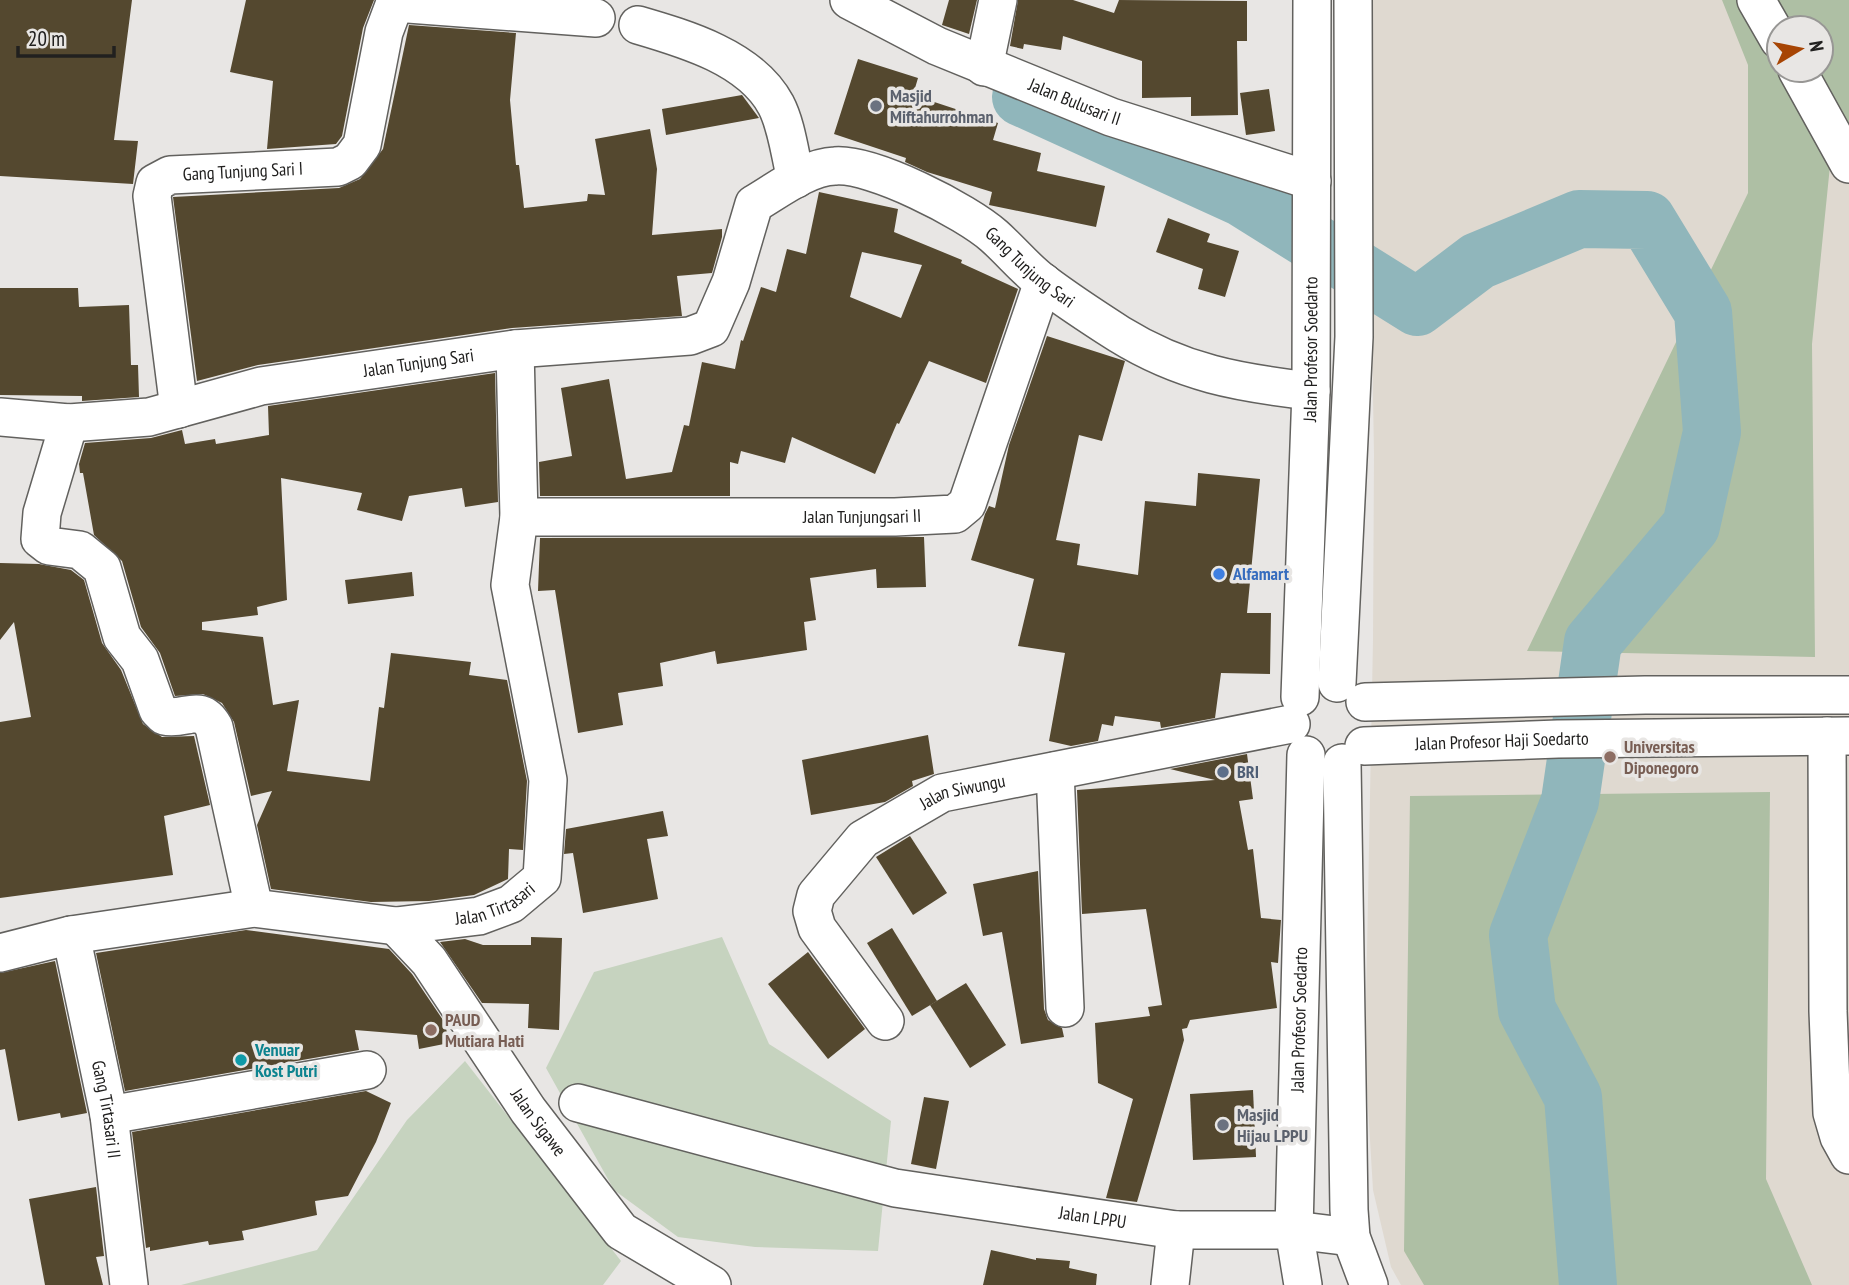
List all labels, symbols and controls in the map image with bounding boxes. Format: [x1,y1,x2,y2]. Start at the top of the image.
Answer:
scale bar [18,14,114,58]
north arrow [1765,14,1835,84]
text: 20 m [28,25,65,52]
text: N [1804,39,1829,53]
street label: Jalan Bulusari II [1025,72,1124,130]
place label: Masjid Miftahurrohman [890,84,994,128]
marker: Masjid Miftahurrohman [868,98,884,114]
street label: Gang Tunjung Sari I [182,157,304,185]
street label: Gang Tunjung Sari [981,221,1079,313]
street label: Jalan Profesor Soedarto [1298,276,1322,423]
street label: Jalan Tunjung Sari [361,343,475,382]
street label: Jalan Tunjungsari II [802,504,922,528]
place label: Alfamart [1232,562,1290,585]
marker: Alfamart [1211,566,1227,582]
street label: Jalan Profesor Haji Soedarto [1414,727,1589,755]
place label: Universitas Diponegoro [1624,735,1699,779]
marker: Universitas Diponegoro [1602,749,1618,765]
place label: BRI [1237,760,1259,783]
marker: BRI [1215,764,1231,780]
street label: Jalan Siwungu [914,769,1007,815]
street label: Jalan Tirtasari [453,877,539,930]
street label: Jalan Profesor Soedarto [1285,947,1312,1094]
place label: PAUD Mutiara Hati [445,1008,524,1052]
marker: PAUD Mutiara Hati [423,1022,439,1038]
place label: Venuar Kost Putri [254,1038,318,1082]
marker: Venuar Kost Putri [233,1052,249,1068]
street label: Gang Tirtasari II [87,1058,126,1160]
street label: Jalan Sigawe [505,1083,571,1161]
place label: Masjid Hijau LPPU [1237,1103,1308,1147]
marker: Masjid Hijau LPPU [1215,1117,1231,1133]
street label: Jalan LPPU [1056,1201,1128,1233]

